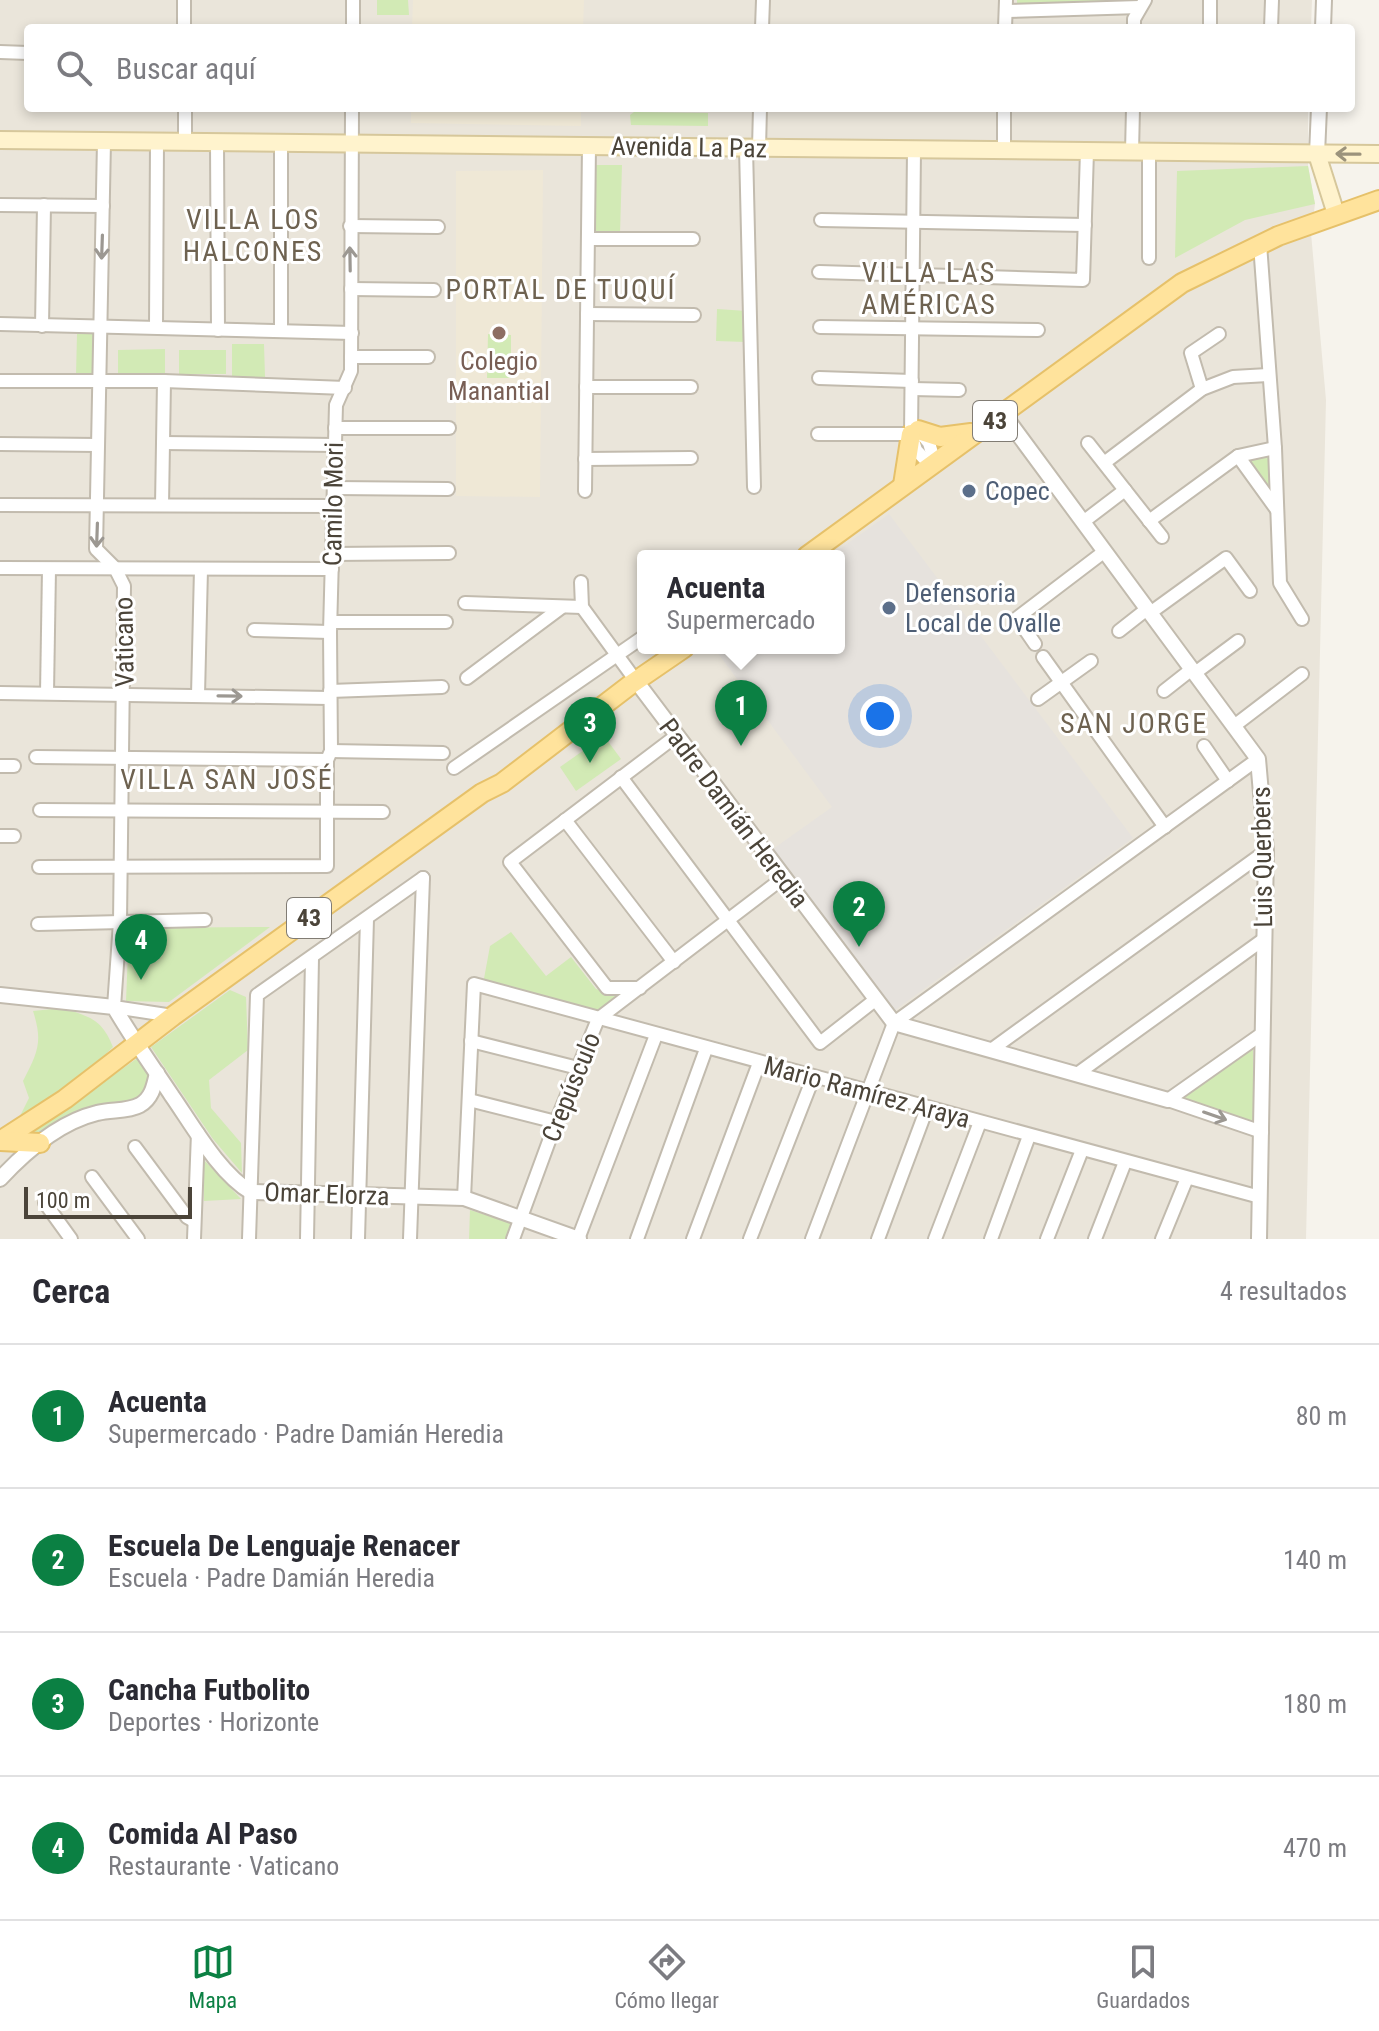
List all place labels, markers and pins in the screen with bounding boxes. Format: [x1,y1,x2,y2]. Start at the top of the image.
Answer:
marker: Colegio Manantial [490,324,508,342]
place label: Colegio Manantial [448,346,550,406]
place label: Copec [985,476,1050,506]
marker: Copec [960,482,978,500]
place label: Defensoria Local de Ovalle [905,578,1061,638]
marker: Defensoria Local de Ovalle [880,599,898,617]
pin: 1 [715,680,767,746]
pin: 3 [564,697,616,763]
pin: 2 [833,881,885,947]
pin: 4 [115,914,167,980]

